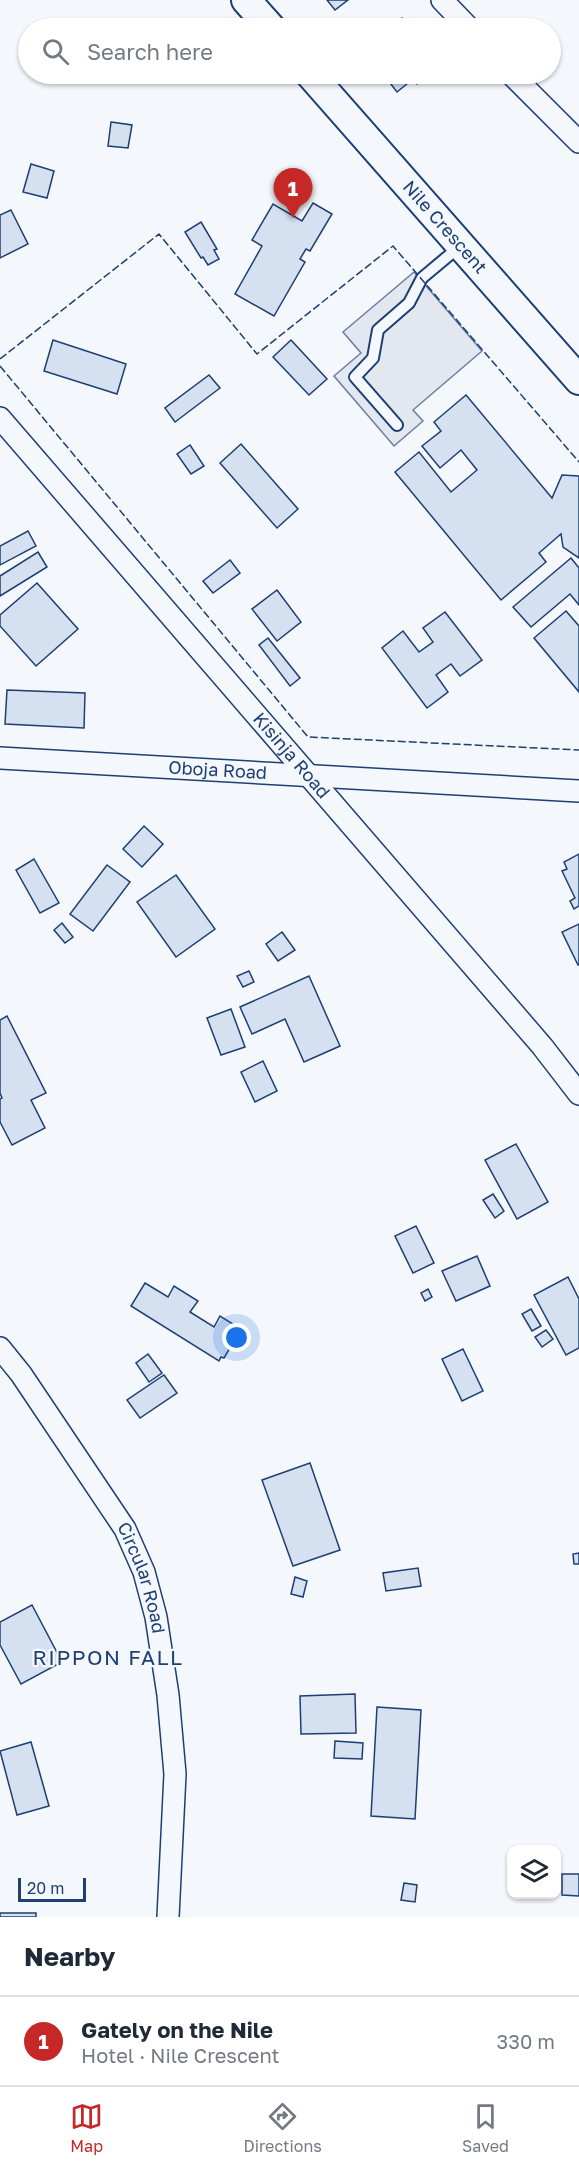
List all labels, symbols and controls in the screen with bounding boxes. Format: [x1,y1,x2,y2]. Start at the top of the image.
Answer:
search box [18,18,561,84]
icon: search [39,35,72,68]
text: Search here [87,38,213,65]
pin: 1 [274,168,312,218]
street label: Nile Crescent [399,176,492,278]
street label: Kisinja Road [249,708,335,802]
street label: Oboja Road [168,756,268,783]
your location [222,1323,251,1352]
street label: Circular Road [113,1517,170,1635]
district label: RIPPON FALL [33,1644,183,1670]
map controls [507,1845,561,1899]
button: layers [507,1845,561,1899]
scale bar [18,1875,86,1902]
text: 20 m [27,1878,64,1898]
text: Nearby [24,1941,115,1972]
text: Gately on the Nile [81,2016,273,2043]
text: 1 [38,2029,49,2053]
text: 330 m [497,2029,555,2053]
text: Hotel · Nile Crescent [81,2043,280,2067]
tab: Map [70,2100,103,2156]
tab: Directions [244,2100,322,2156]
tab: Saved [462,2100,509,2156]

